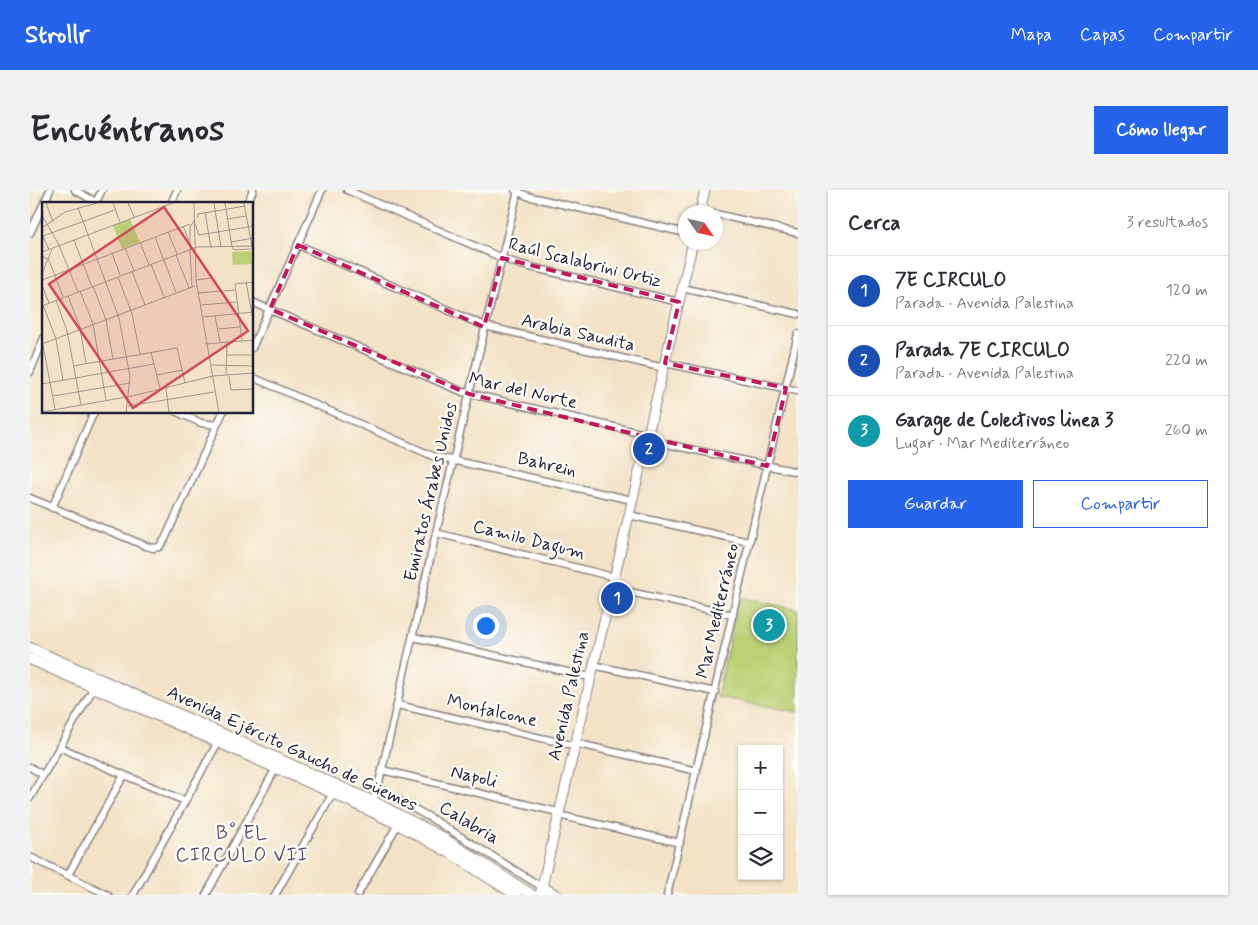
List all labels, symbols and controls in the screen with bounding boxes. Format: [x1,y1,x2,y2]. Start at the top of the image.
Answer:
text: Strollr [25,20,89,51]
text: Mapa [1011,23,1052,47]
text: Capas [1080,23,1125,47]
text: Compartir [1153,23,1233,47]
button: Cómo llegar [1094,106,1228,154]
text: Encuéntranos [30,107,225,153]
inset map [42,202,254,414]
north arrow [678,205,723,250]
text: Cerca [848,209,901,237]
text: 3 resultados [1127,212,1208,233]
street label: Raúl Scalabrini Ortiz [506,232,664,294]
text: 7E CIRCULO [895,268,1006,293]
text: 1 [860,280,868,301]
text: 120 m [1166,280,1208,301]
text: Parada · Avenida Palestina [895,293,1074,314]
street label: Arabia Saudita [519,308,637,358]
text: Parada 7E CIRCULO [895,338,1070,363]
text: 2 [860,350,868,371]
text: 220 m [1165,350,1208,371]
text: Parada · Avenida Palestina [895,363,1074,384]
street label: Mar del Norte [466,367,580,415]
street label: Emiratos Árabes Unidos [399,400,463,584]
text: Garage de Colectivos linea 3 [895,408,1113,433]
text: 3 [860,420,868,441]
text: 260 m [1165,420,1208,441]
pin: 2 [633,430,665,468]
text: Lugar · Mar Mediterráneo [895,433,1069,454]
street label: Bahrein [515,447,579,483]
button: Guardar [848,480,1023,528]
button: Compartir [1033,480,1208,528]
street label: Camilo Dagum [470,514,588,567]
street label: Mar Mediterráneo [691,541,745,681]
pin: 1 [601,579,633,617]
pin: 3 [753,606,785,644]
your location [473,613,499,639]
street label: Avenida Palestina [542,629,596,763]
street label: Avenida Ejército Gaucho de Güemes [163,680,421,818]
street label: Monfalcone [444,689,540,733]
map controls [738,745,783,880]
button: + [738,745,783,790]
street label: Napoli [448,760,500,794]
button: − [738,790,783,835]
street label: Calabria [434,796,504,850]
district label: B° EL CIRCULO VII [175,821,309,868]
button: layers [738,835,783,880]

